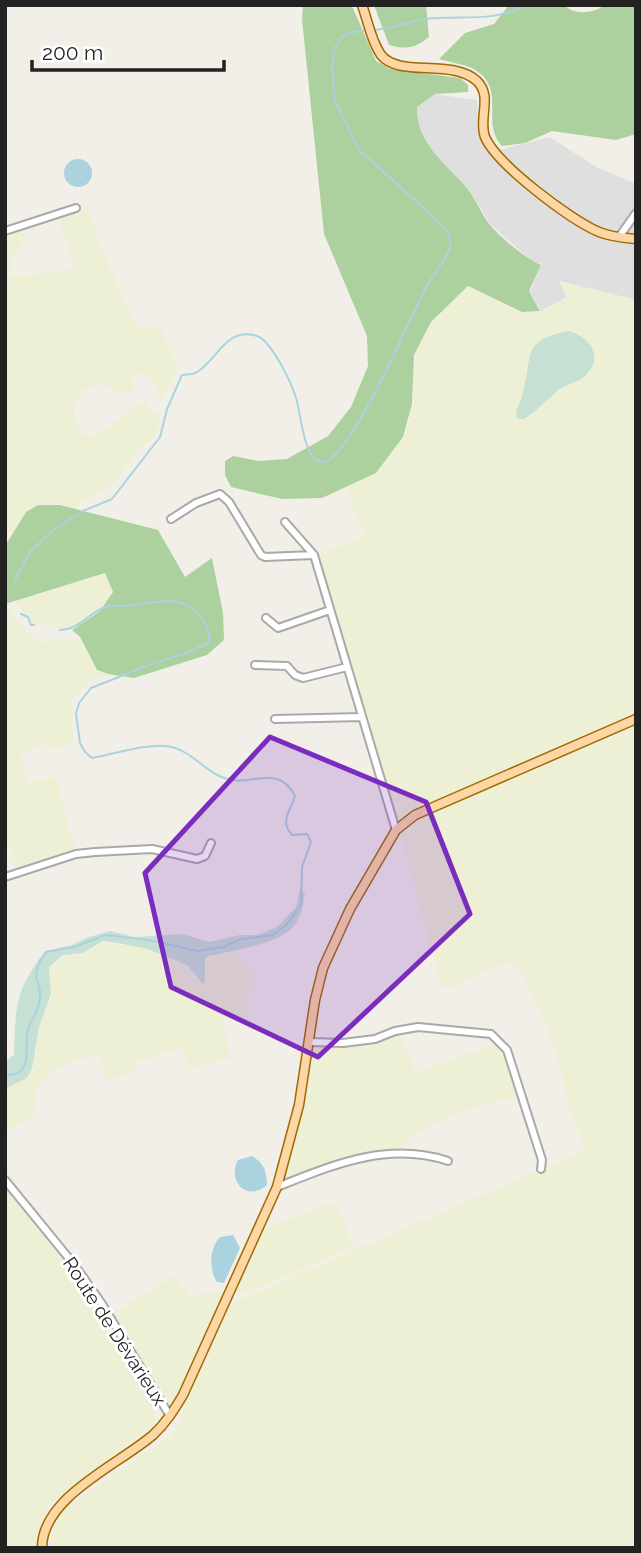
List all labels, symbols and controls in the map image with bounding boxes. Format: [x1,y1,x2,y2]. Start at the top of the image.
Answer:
scale bar [32,28,224,72]
text: 200 m [42,40,103,65]
street label: Route de Dévarieux [59,1253,171,1410]

